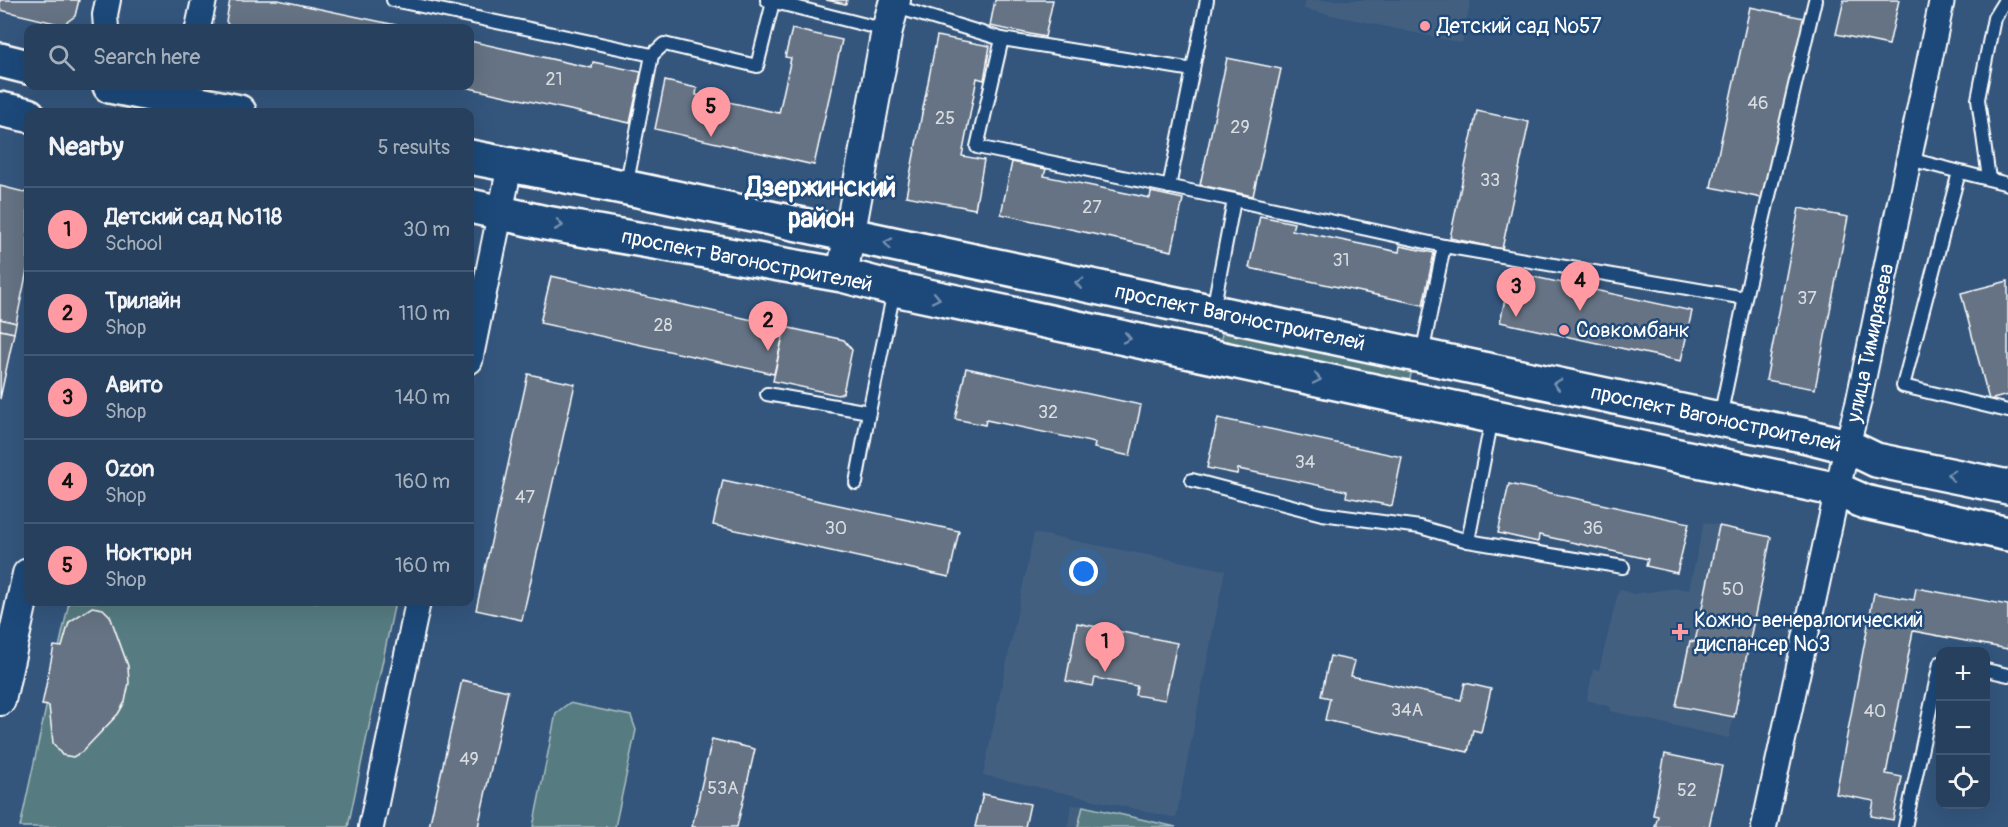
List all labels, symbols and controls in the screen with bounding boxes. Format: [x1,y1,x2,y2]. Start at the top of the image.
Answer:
place label: Детский сад №57 [1436,13,1602,40]
marker: Детский сад №57 [1418,19,1432,33]
search box [24,24,474,90]
icon: search [45,41,78,74]
text: Search here [93,43,200,71]
house number: 21 [545,68,563,91]
pin: 5 [692,88,730,137]
house number: 46 [1748,92,1768,115]
house number: 25 [935,107,955,130]
house number: 29 [1230,116,1250,139]
text: Nearby [48,131,124,163]
text: 5 results [378,135,450,160]
house number: 33 [1480,169,1500,192]
district label: Дзержинский район [744,171,896,235]
house number: 27 [1082,196,1102,219]
text: Детский сад №118 [105,203,282,231]
text: 1 [64,217,71,242]
text: 30 m [403,217,450,242]
one-way arrow [554,218,564,231]
street label: проспект Вагоностроителей [619,223,875,298]
text: School [105,231,162,256]
one-way arrow [883,237,893,250]
house number: 31 [1332,249,1350,272]
street label: улица Тимирязева [1840,261,1900,426]
pin: 4 [1560,262,1600,311]
pin: 3 [1496,268,1536,317]
one-way arrow [1074,277,1084,290]
street label: проспект Вагоностроителей [1112,278,1367,357]
text: Трилайн [105,287,181,315]
house number: 37 [1797,287,1817,310]
one-way arrow [931,291,941,304]
text: 2 [62,301,73,326]
text: 110 m [399,301,450,326]
pin: 2 [748,302,788,351]
house number: 28 [653,314,673,337]
text: Shop [105,315,146,340]
place label: Совкомбанк [1576,317,1690,344]
marker: Совкомбанк [1557,323,1571,337]
one-way arrow [1121,331,1131,344]
text: Авито [105,371,163,399]
one-way arrow [1312,371,1322,384]
one-way arrow [1552,378,1562,391]
street label: проспект Вагоностроителей [1588,379,1843,458]
text: 3 [62,385,73,410]
text: 140 m [395,385,450,410]
text: Shop [105,399,146,424]
house number: 32 [1038,401,1058,424]
house number: 34 [1295,451,1316,474]
text: Ozon [105,455,154,483]
text: 4 [62,469,73,494]
text: 160 m [395,469,450,494]
one-way arrow [1946,469,1956,482]
text: Shop [105,483,146,508]
house number: 47 [515,486,535,509]
house number: 30 [825,517,847,540]
house number: 36 [1583,517,1603,540]
text: Ноктюрн [105,539,192,567]
text: 5 [62,553,73,578]
text: 160 m [395,553,450,578]
your location [1069,557,1098,586]
text: Shop [105,567,146,592]
house number: 50 [1722,578,1744,601]
place label: Кожно-венералогический диспансер №3 [1694,607,1923,658]
pin: 1 [1086,622,1124,672]
marker: Кожно-венералогический диспансер №3 [1671,623,1689,641]
map controls [1936,647,1990,809]
button: + [1936,647,1990,701]
house number: 34А [1391,699,1423,722]
house number: 40 [1864,700,1886,723]
button: − [1936,701,1990,755]
house number: 49 [459,748,479,771]
button: locate [1936,755,1990,809]
house number: 53А [707,777,739,800]
house number: 52 [1677,779,1697,802]

